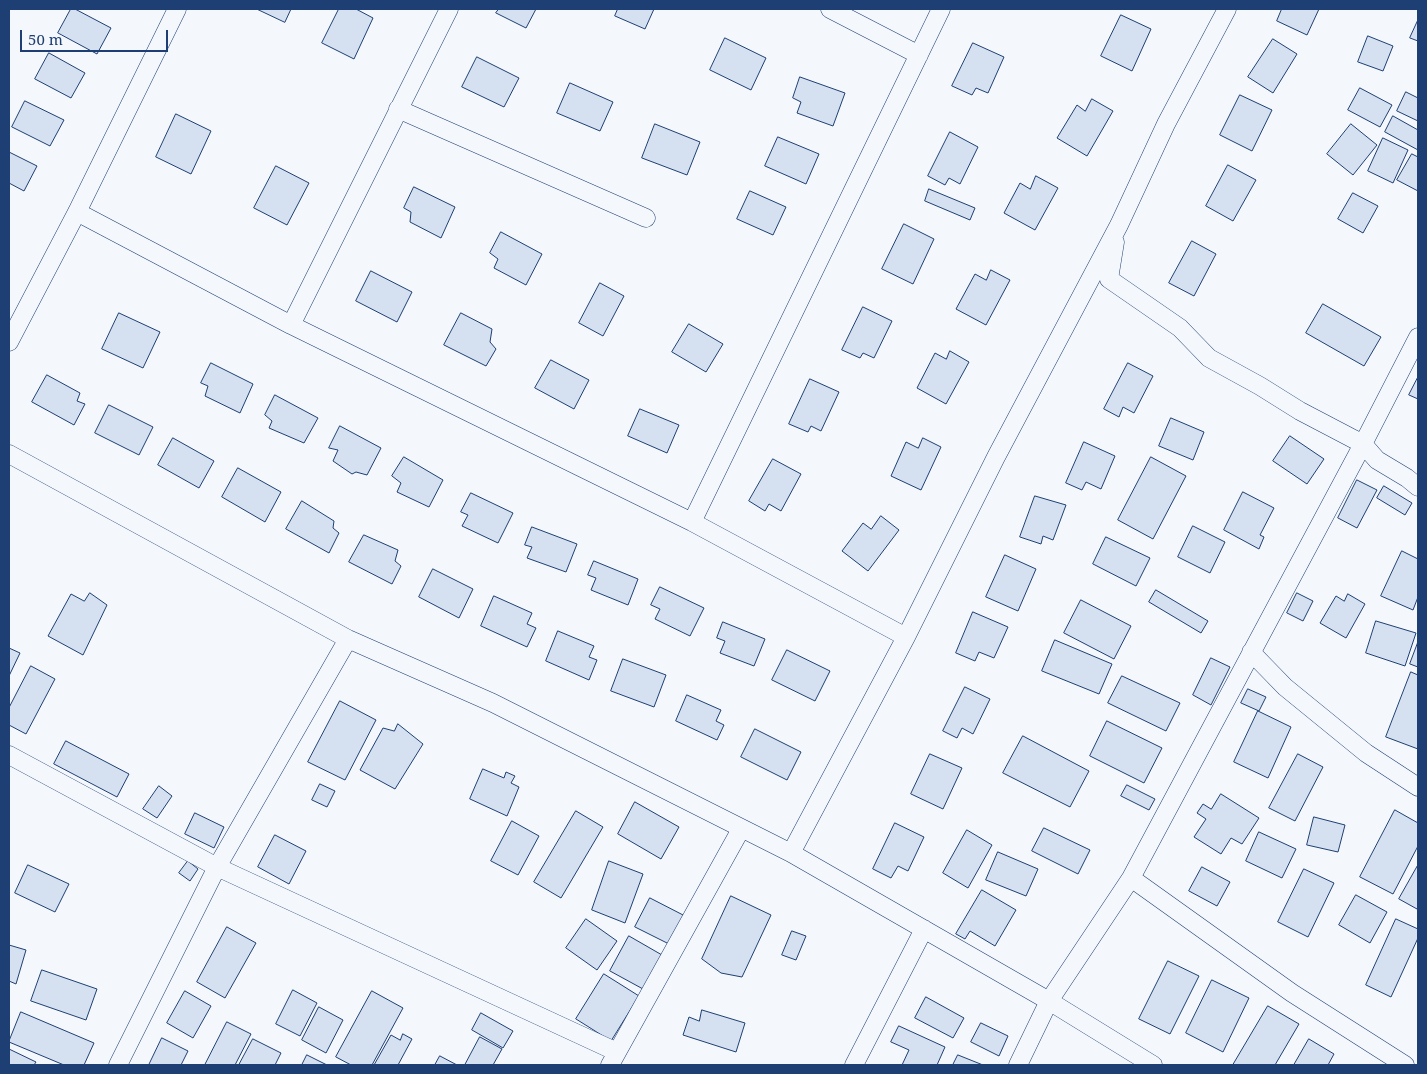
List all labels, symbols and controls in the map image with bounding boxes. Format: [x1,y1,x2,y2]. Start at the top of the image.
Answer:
scale bar [22,20,170,52]
text: 50 m [28,29,63,49]

